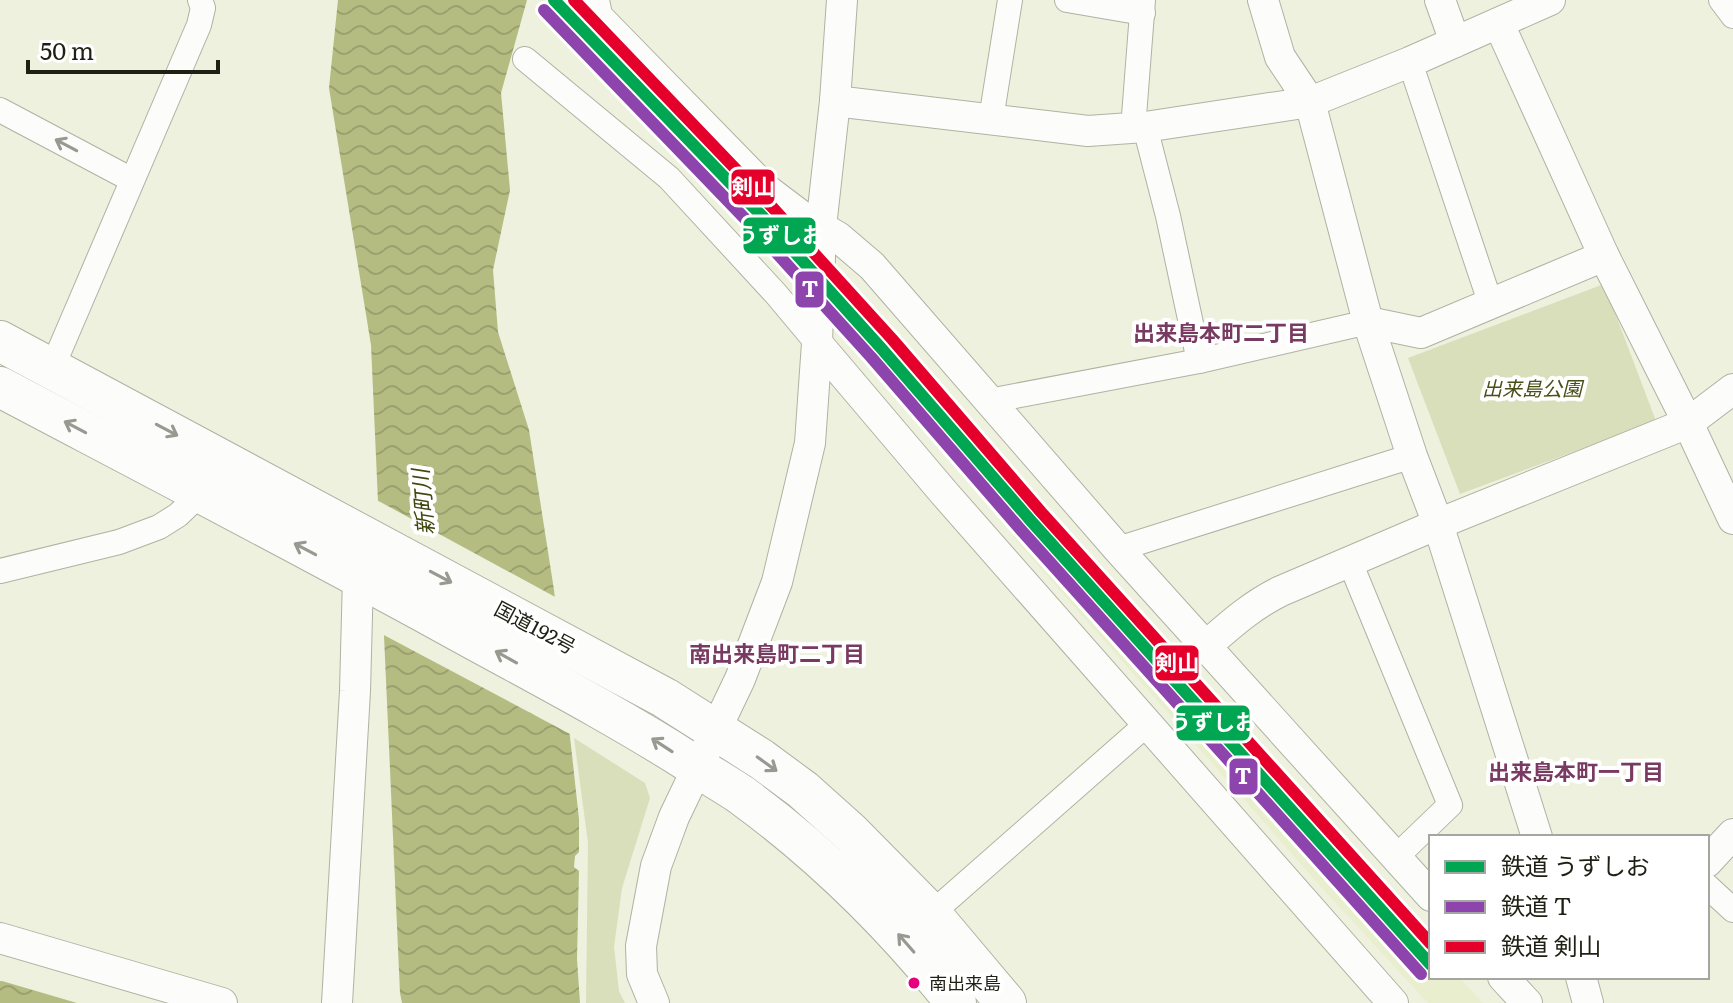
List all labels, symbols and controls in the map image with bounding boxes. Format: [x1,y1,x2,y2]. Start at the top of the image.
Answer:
scale bar [28,24,218,74]
text: 50 m [40,32,94,67]
one-way arrow [54,137,78,152]
line badge: 剣山 [730,168,776,206]
text: 剣山 [731,169,775,202]
line badge: うずしお [742,216,817,255]
text: うずしお [736,217,824,250]
line badge: T [794,270,825,309]
text: T [802,271,818,304]
district label: 出来島本町二丁目 [1133,315,1309,348]
park label: 出来島公園 [1482,372,1585,402]
one-way arrow [64,419,88,435]
one-way arrow [155,423,179,439]
water label: 新町川 [402,466,441,536]
one-way arrow [294,540,318,556]
one-way arrow [429,570,452,586]
street label: 国道192号 [490,592,582,660]
district label: 南出来島町二丁目 [689,636,865,669]
line badge: 剣山 [1154,644,1200,682]
text: 剣山 [1155,645,1199,678]
one-way arrow [495,649,518,665]
text: うずしお [1169,704,1257,737]
line badge: うずしお [1175,704,1251,742]
one-way arrow [651,736,674,752]
district label: 出来島本町一丁目 [1488,754,1664,787]
one-way arrow [756,755,777,772]
line badge: T [1228,757,1259,796]
text: T [1235,758,1251,791]
legend [1429,835,1709,979]
text: 鉄道 うずしお [1501,847,1650,882]
text: 鉄道 T [1501,887,1572,922]
text: 鉄道 剣山 [1501,927,1602,962]
one-way arrow [897,934,915,954]
place label: 南出来島 [929,969,1001,996]
marker: 南出来島 [906,975,922,991]

